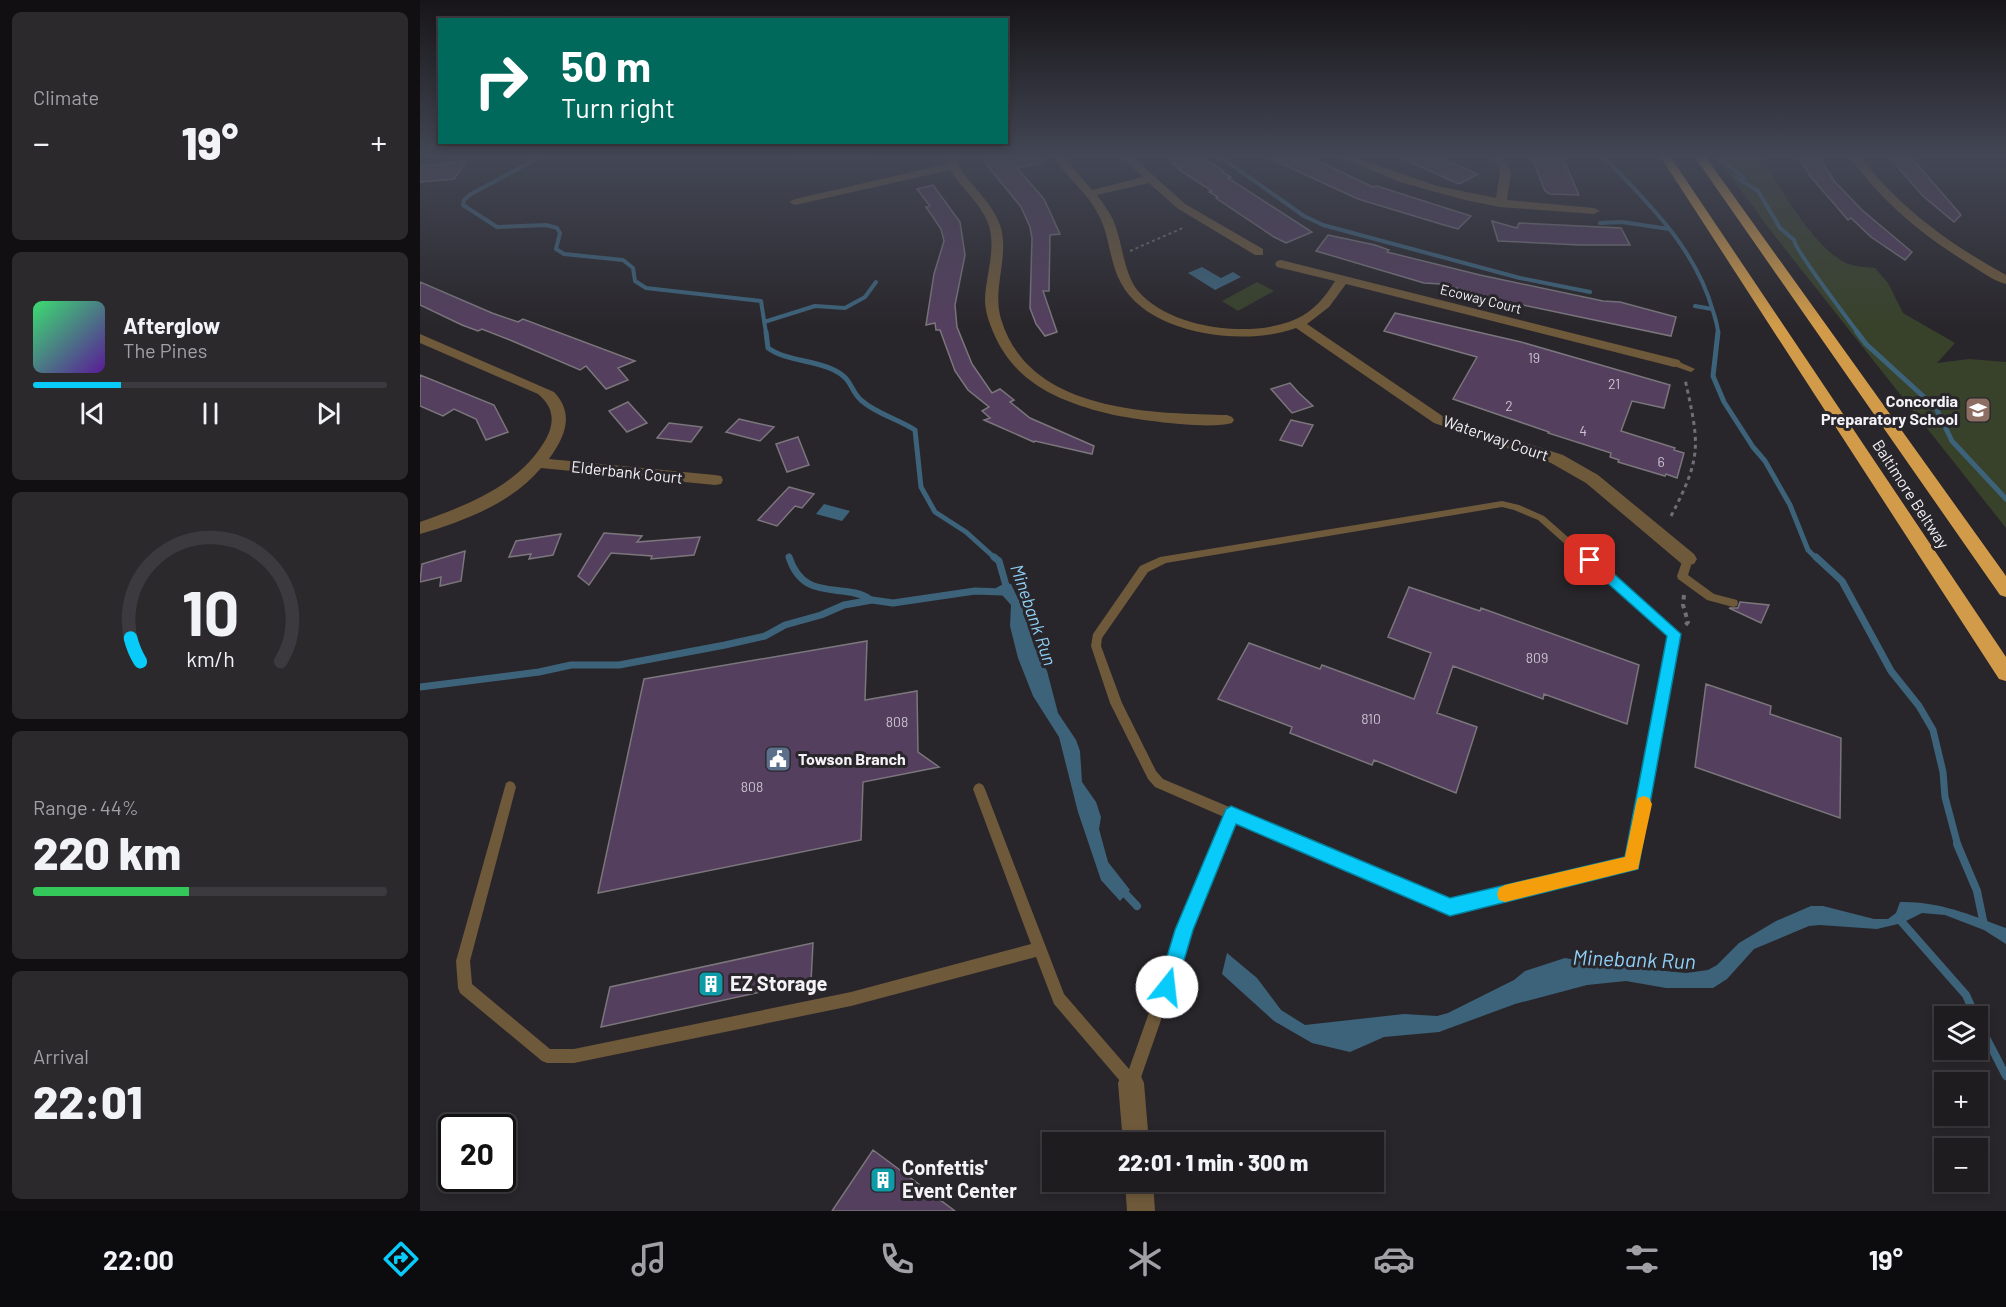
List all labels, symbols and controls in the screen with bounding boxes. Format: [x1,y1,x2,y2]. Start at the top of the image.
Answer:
text: 50 m [561,40,651,90]
icon: right [462,42,540,120]
text: Climate [33,85,99,109]
text: Turn right [561,91,675,123]
text: 19° [182,115,238,169]
text: − [33,122,50,162]
text: + [371,122,387,162]
street label: Ecoway Court [1439,280,1524,317]
text: Afterglow [123,312,220,338]
text: The Pines [123,338,207,362]
house number: 19 [1528,349,1540,366]
house number: 21 [1608,375,1620,392]
place label: Concordia Preparatory School [1821,391,1958,428]
school or university icon: Concordia Preparatory School [1963,395,1993,425]
icon: previous [76,397,109,430]
icon: pause [194,397,227,430]
icon: next [312,397,345,430]
house number: 2 [1505,397,1513,414]
street label: Waterway Court [1441,411,1552,465]
house number: 4 [1579,422,1587,439]
street label: Baltimore Beltway [1869,436,1954,552]
house number: 6 [1657,453,1665,470]
street label: Elderbank Court [570,456,684,487]
pin [1564,534,1615,585]
icon: arrive [1573,543,1606,576]
water label: Minebank Run [1006,561,1062,668]
text: 10 [181,575,239,649]
text: km/h [186,647,234,672]
house number: 809 [1526,649,1548,666]
house number: 810 [1361,710,1381,727]
house number: 808 [886,713,908,730]
public building icon: Towson Branch [763,744,793,774]
place label: Towson Branch [798,749,906,768]
house number: 808 [741,778,763,795]
text: Range · 44% [33,795,139,819]
text: 220 km [33,825,181,879]
water label: Minebank Run [1572,944,1696,973]
position arrow [1135,955,1199,1019]
building icon: EZ Storage [696,969,726,999]
place label: EZ Storage [730,971,828,995]
map controls [1934,1006,1988,1192]
button: layers [1934,1006,1988,1060]
text: Arrival [33,1044,89,1068]
button: + [1934,1072,1988,1126]
text: 22:01 [33,1074,142,1128]
speed limit sign: 20 [438,1114,516,1192]
button: − [1934,1138,1988,1192]
text: 22:01 · 1 min · 300 m [1118,1149,1308,1175]
place label: Confettis' Event Center [902,1155,1017,1202]
building icon: Confettis' Event Center [868,1165,898,1195]
icon: directions [380,1238,422,1280]
icon: music [628,1238,670,1280]
icon: phone [876,1238,918,1280]
icon: climate [1124,1238,1166,1280]
icon: car [1373,1238,1415,1280]
icon: filters [1621,1238,1663,1280]
text: 22:00 [103,1243,174,1275]
text: 19° [1869,1243,1903,1275]

